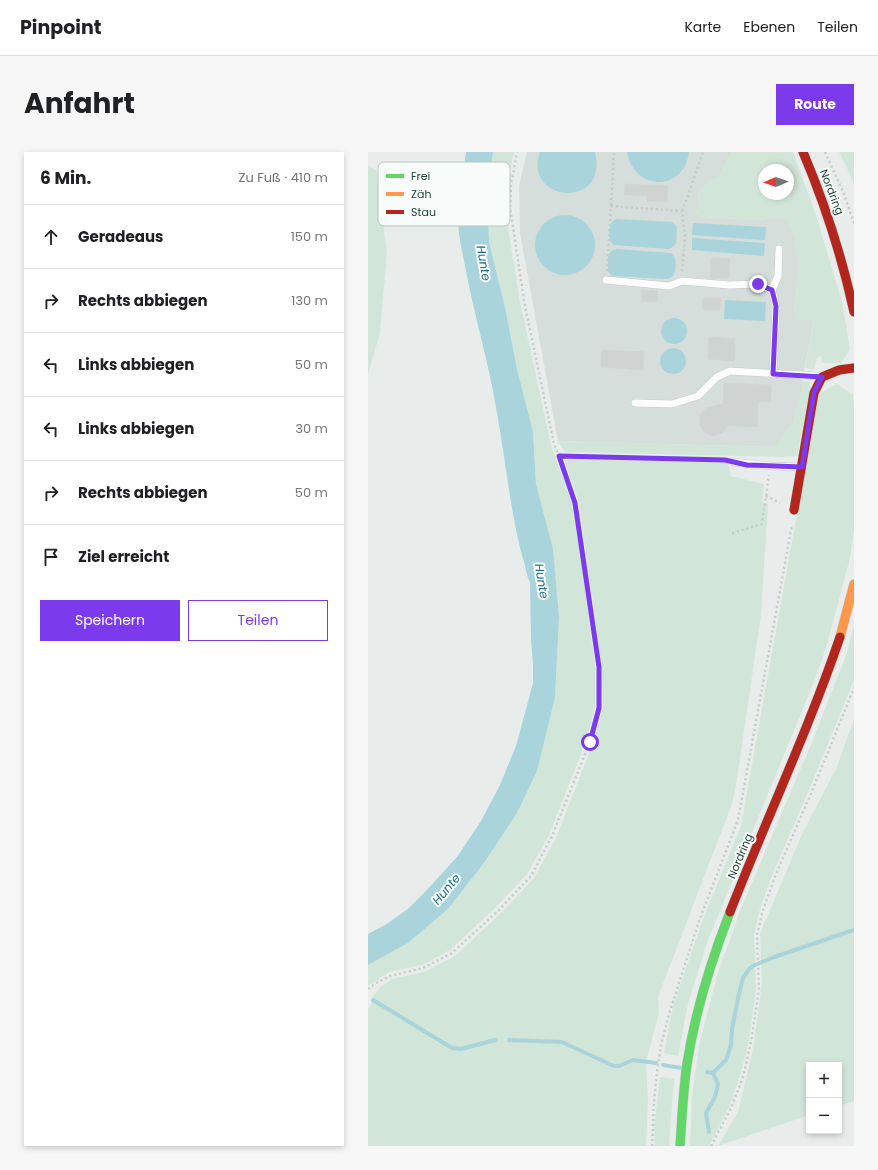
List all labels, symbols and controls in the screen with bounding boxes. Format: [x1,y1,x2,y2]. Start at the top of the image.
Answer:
text: Pinpoint [20,14,101,41]
text: Karte [684,17,721,37]
text: Ebenen [743,17,795,37]
text: Teilen [817,17,858,37]
text: Anfahrt [24,84,135,123]
button: Route [776,84,854,125]
legend [378,162,510,226]
north arrow [758,164,794,200]
text: 6 Min. [40,166,91,190]
street label: Nordring [816,167,848,217]
text: Zu Fuß · 410 m [238,168,328,187]
text: Frei [411,168,430,184]
text: Zäh [411,186,431,202]
text: Stau [411,204,436,220]
icon: ahead [40,226,62,248]
text: Geradeaus [78,226,163,247]
text: 150 m [291,227,328,246]
water label: Hunte [473,244,496,282]
route end [749,275,767,293]
icon: right [40,290,62,312]
text: Rechts abbiegen [78,290,208,311]
text: 130 m [291,291,328,310]
icon: left [40,354,62,376]
text: Links abbiegen [78,354,194,375]
text: 50 m [295,355,328,374]
icon: left [40,418,62,440]
text: Links abbiegen [78,418,194,439]
text: 30 m [295,419,328,438]
icon: right [40,482,62,504]
text: Rechts abbiegen [78,482,208,503]
text: 50 m [295,483,328,502]
icon: arrive [40,546,62,568]
text: Ziel erreicht [78,546,169,567]
water label: Hunte [531,562,553,600]
button: Speichern [40,600,180,641]
button: Teilen [188,600,328,641]
route start [581,733,599,751]
street label: Nordring [723,831,757,881]
water label: Hunte [428,870,464,908]
map controls [806,1062,842,1134]
button: + [806,1062,842,1098]
button: − [806,1098,842,1134]

